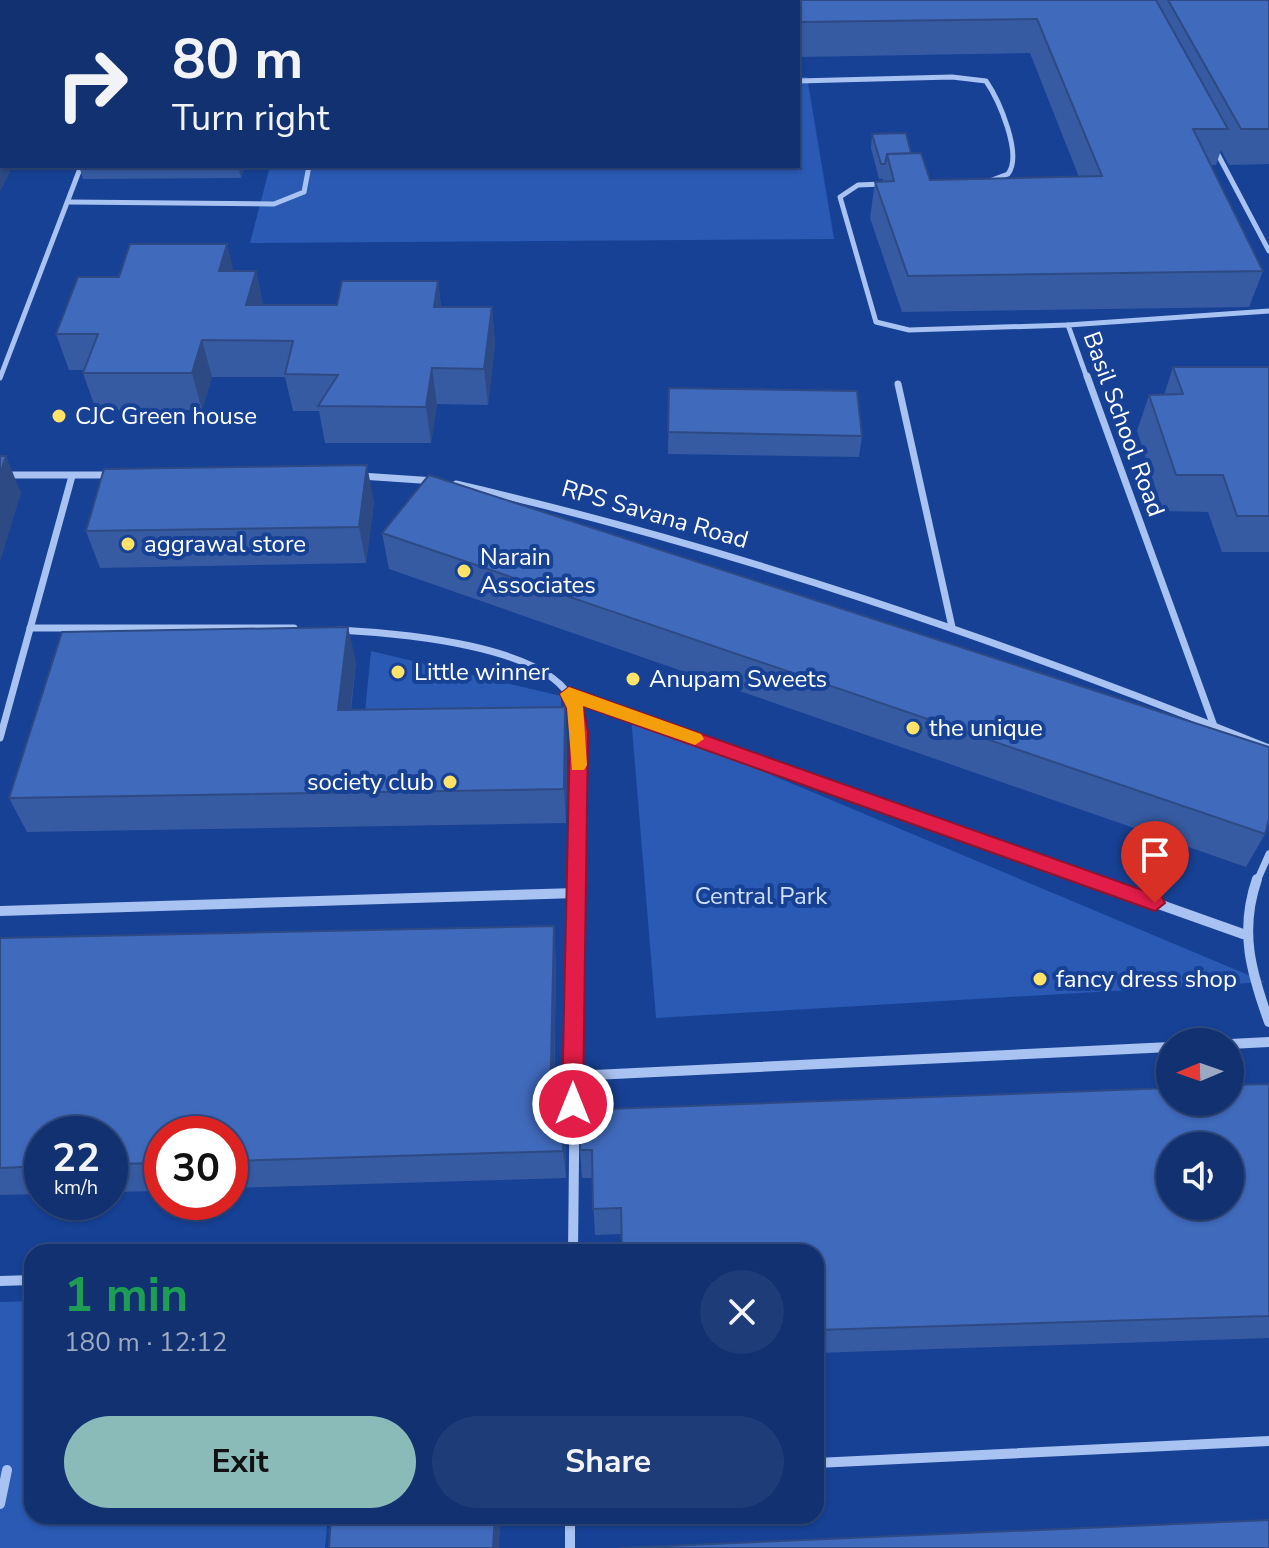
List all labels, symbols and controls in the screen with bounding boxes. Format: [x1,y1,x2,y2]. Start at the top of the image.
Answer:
text: 80 m [172,21,303,98]
icon: right [40,32,144,136]
text: Turn right [172,94,329,143]
street label: Basil School Road [1076,327,1172,521]
place label: CJC Green house [75,400,257,432]
marker: CJC Green house [50,407,68,425]
street label: RPS Savana Road [558,472,752,556]
place label: aggrawal store [144,528,306,560]
marker: aggrawal store [119,535,137,553]
place label: Narain Associates [480,541,596,601]
marker: Narain Associates [455,562,473,580]
place label: Little winner [414,656,550,688]
marker: Little winner [389,663,407,681]
place label: Anupam Sweets [649,663,827,695]
marker: Anupam Sweets [624,670,642,688]
place label: the unique [929,712,1043,744]
marker: the unique [904,719,922,737]
place label: society club [307,766,434,798]
marker: society club [441,773,459,791]
pin [1121,821,1189,903]
icon: arrive [1133,833,1177,877]
park label: Central Park [695,880,828,912]
place label: fancy dress shop [1056,963,1237,995]
marker: fancy dress shop [1031,970,1049,988]
north arrow [1156,1028,1244,1116]
map controls [1156,1028,1244,1220]
position arrow [531,1062,615,1146]
speed limit sign: 30 [144,1116,248,1220]
text: 22 [52,1131,100,1185]
button: sound [1156,1132,1244,1220]
text: km/h [54,1174,98,1201]
text: 1 min [64,1262,188,1328]
button: close [700,1270,784,1354]
text: 180 m · 12:12 [64,1325,227,1360]
button: Exit [64,1416,416,1508]
button: Share [432,1416,784,1508]

